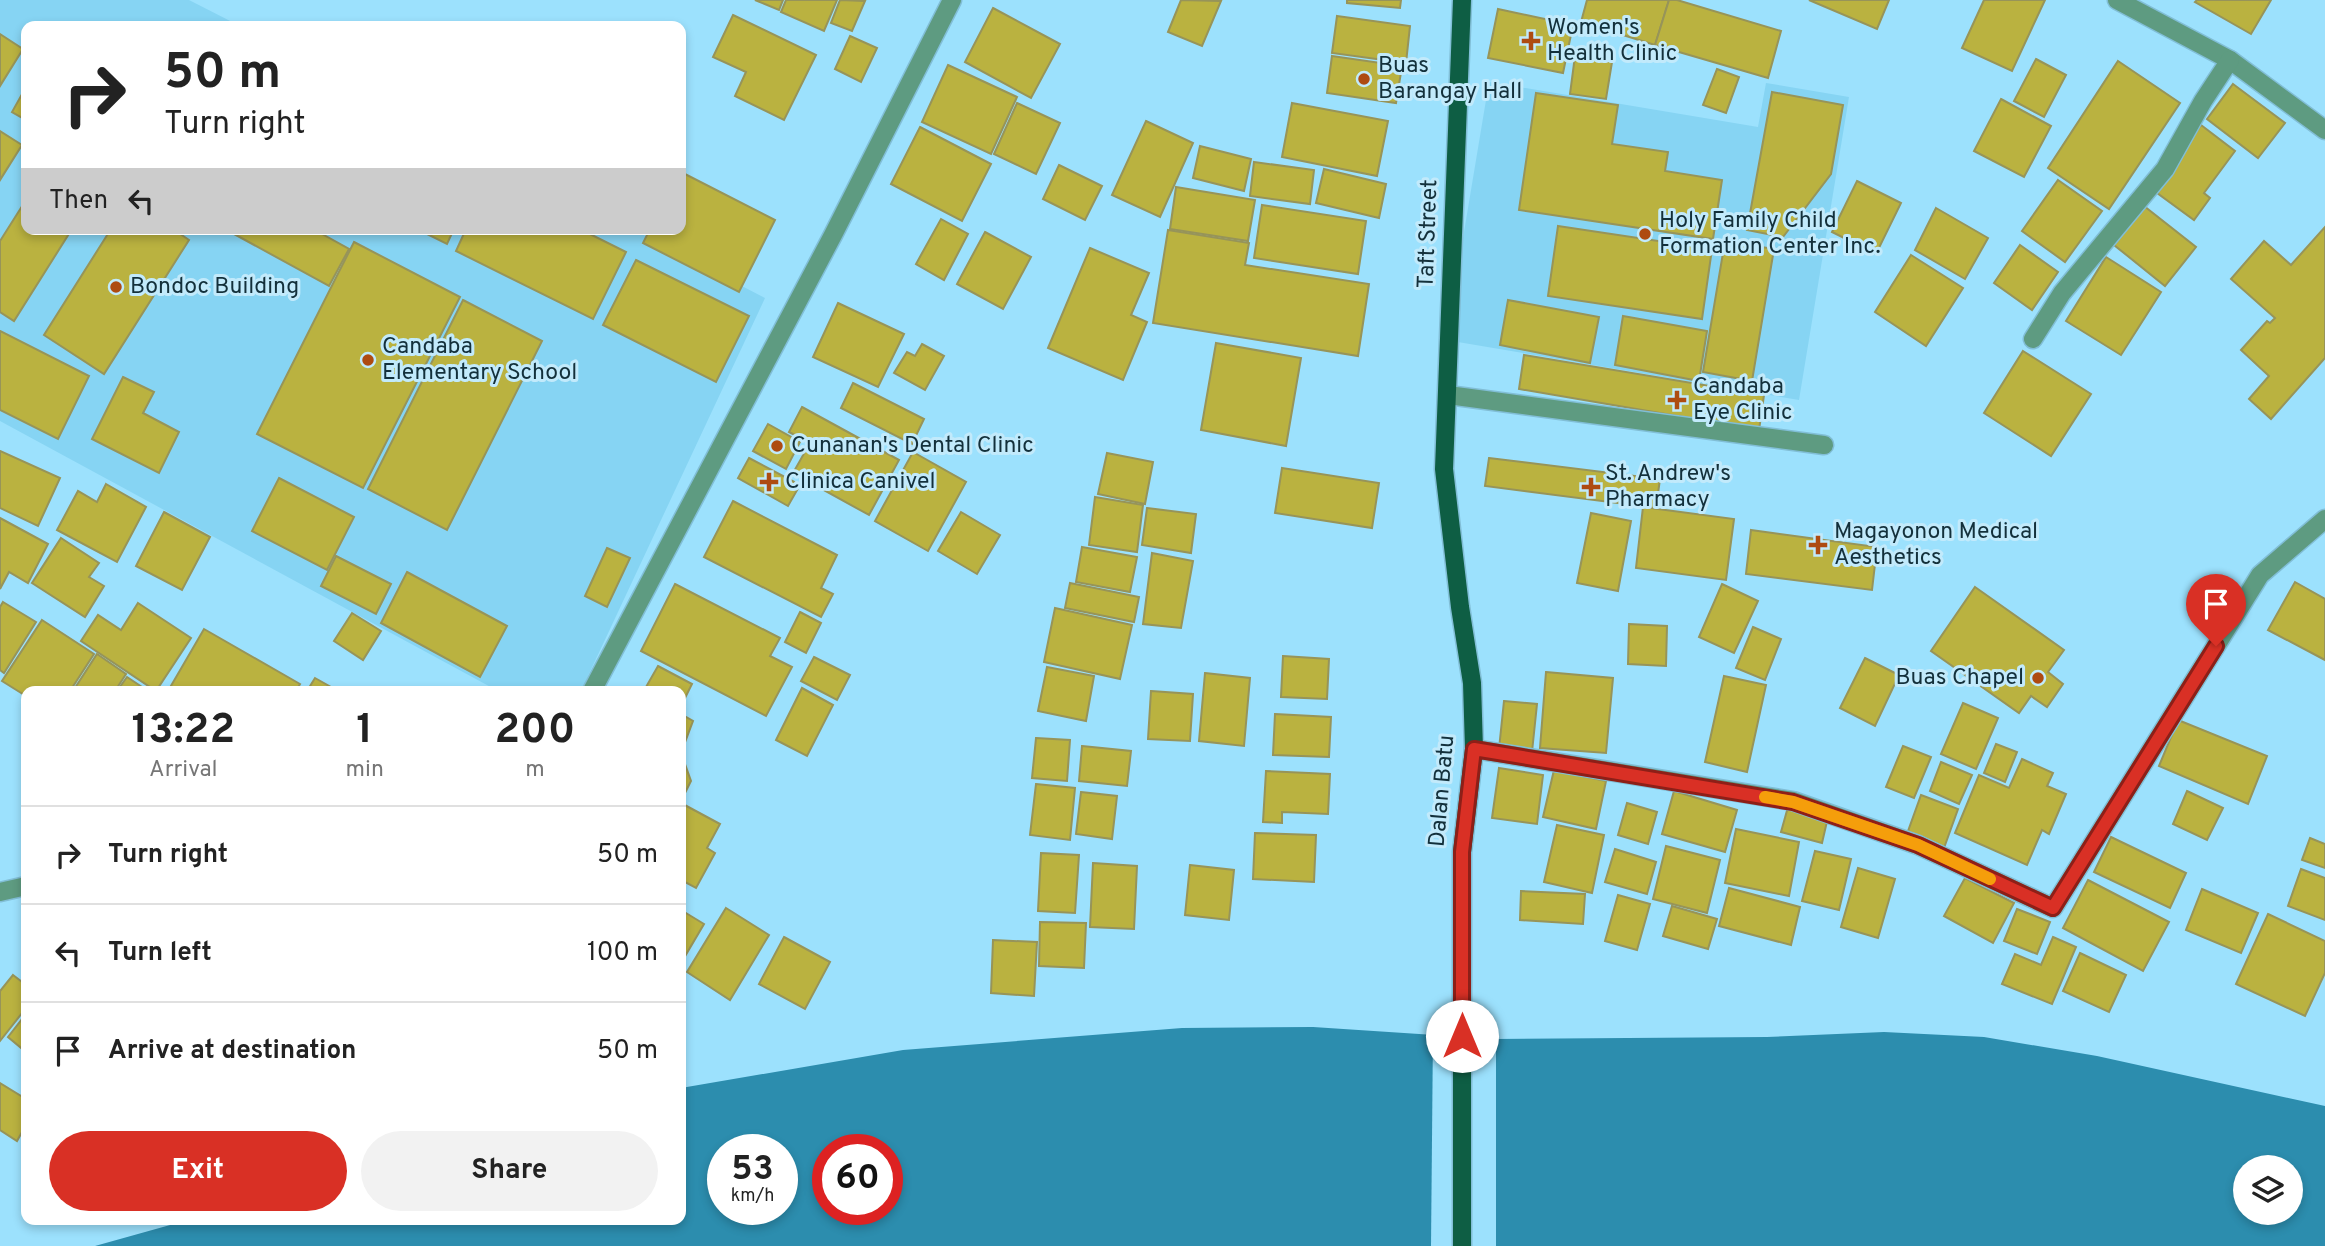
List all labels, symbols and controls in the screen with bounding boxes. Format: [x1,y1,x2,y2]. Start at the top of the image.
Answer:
place label: Women's Health Clinic [1547,14,1677,69]
marker: Women's Health Clinic [1521,31,1541,51]
text: 50 m [164,44,281,106]
icon: right [49,49,140,140]
place label: Buas Barangay Hall [1378,52,1522,107]
marker: Buas Barangay Hall [1356,71,1372,87]
text: Turn right [164,105,306,145]
street label: Taft Street [1413,179,1445,289]
icon: left [122,182,160,220]
text: Then [49,185,108,218]
place label: Holy Family Child Formation Center Inc. [1659,207,1881,262]
marker: Holy Family Child Formation Center Inc. [1637,226,1653,242]
place label: Bondoc Building [130,273,299,302]
marker: Bondoc Building [108,279,124,295]
place label: Candaba Elementary School [382,333,577,388]
marker: Candaba Elementary School [360,352,376,368]
place label: Candaba Eye Clinic [1693,373,1792,428]
marker: Candaba Eye Clinic [1667,390,1687,410]
place label: Cunanan's Dental Clinic [791,432,1034,461]
marker: Cunanan's Dental Clinic [769,438,785,454]
place label: St. Andrew's Pharmacy [1605,460,1731,515]
place label: Clinica Canivel [785,468,935,497]
marker: Clinica Canivel [759,472,779,492]
marker: St. Andrew's Pharmacy [1583,479,1599,495]
place label: Magayonon Medical Aesthetics [1834,518,2038,573]
marker: Magayonon Medical Aesthetics [1808,535,1828,555]
pin [2186,574,2246,646]
icon: arrive [2197,585,2235,623]
place label: Buas Chapel [1895,664,2024,693]
marker: Buas Chapel [2030,670,2046,686]
text: 13:22 [132,705,235,758]
text: 1 [356,705,373,758]
text: 200 [494,705,575,758]
street label: Dalan Batu [1424,734,1462,848]
text: Arrival [149,756,218,785]
text: min [346,756,384,785]
text: m [525,756,545,785]
icon: right [49,836,87,874]
text: Turn right [108,839,228,872]
text: 50 m [597,839,658,872]
icon: left [49,934,87,972]
text: Turn left [108,937,212,970]
text: 100 m [587,937,658,970]
position arrow [1425,999,1499,1073]
icon: arrive [49,1032,87,1070]
text: Arrive at destination [108,1035,356,1068]
text: 50 m [597,1035,658,1068]
button: Exit [49,1131,347,1211]
button: Share [361,1131,658,1211]
speed limit sign: 60 [812,1134,903,1225]
text: 53 [731,1148,774,1192]
map controls [2233,1155,2303,1225]
button: layers [2233,1155,2303,1225]
text: km/h [731,1185,774,1208]

